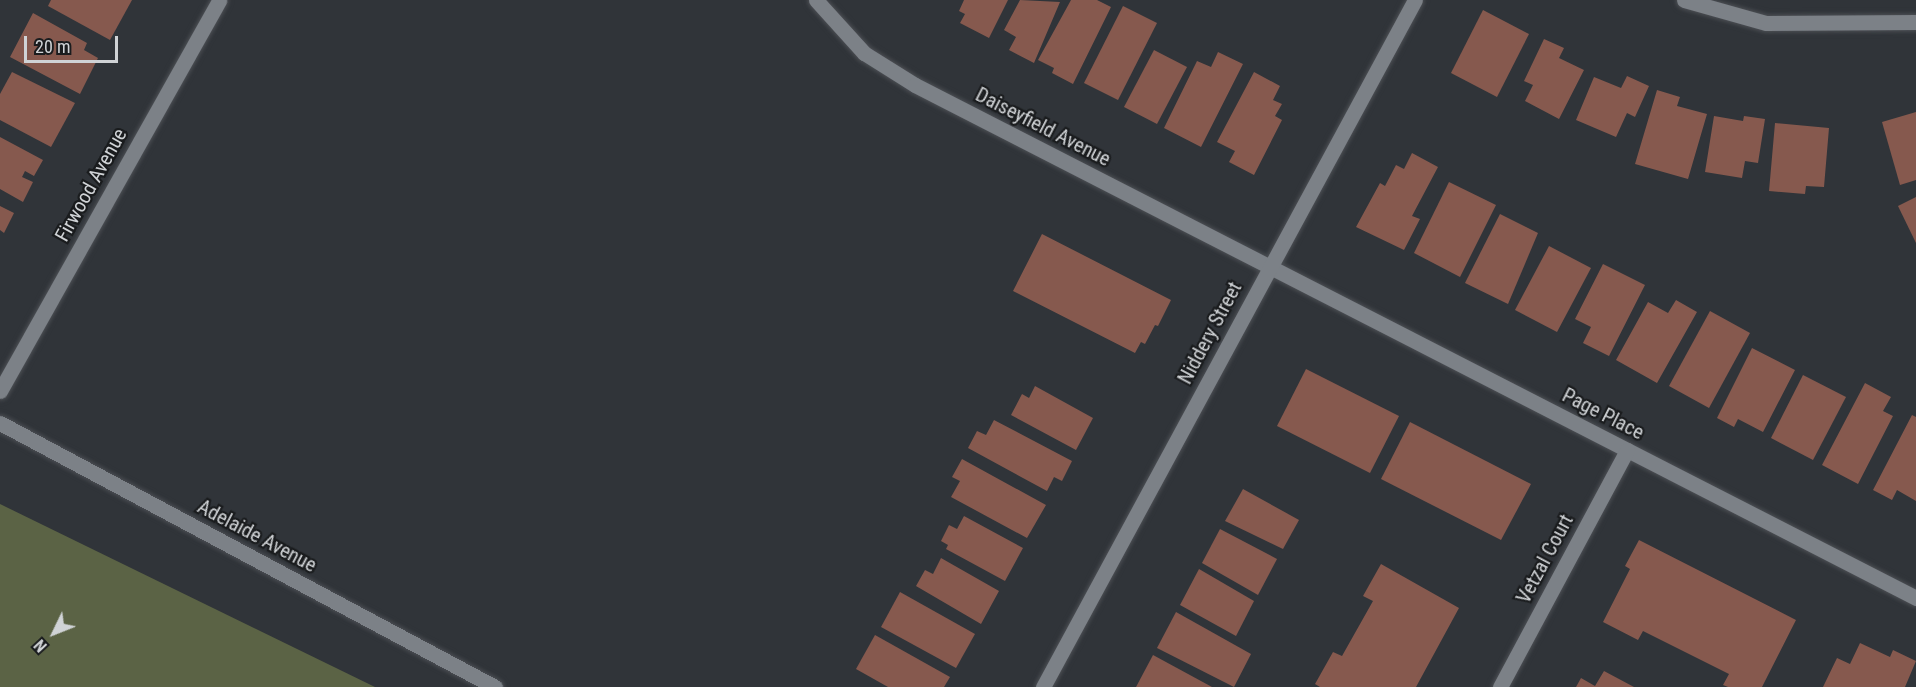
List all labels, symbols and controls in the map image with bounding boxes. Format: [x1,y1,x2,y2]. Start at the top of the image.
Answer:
scale bar [27,24,122,62]
text: 20 m [35,36,70,57]
street label: Daiseyfield Avenue [972,83,1114,171]
street label: Firwood Avenue [50,124,132,246]
street label: Niddery Street [1173,278,1247,388]
street label: Page Place [1558,383,1648,445]
street label: Adelaide Avenue [194,495,320,577]
street label: Vetzal Court [1512,510,1578,608]
north arrow [24,603,84,663]
text: N [30,636,51,656]

